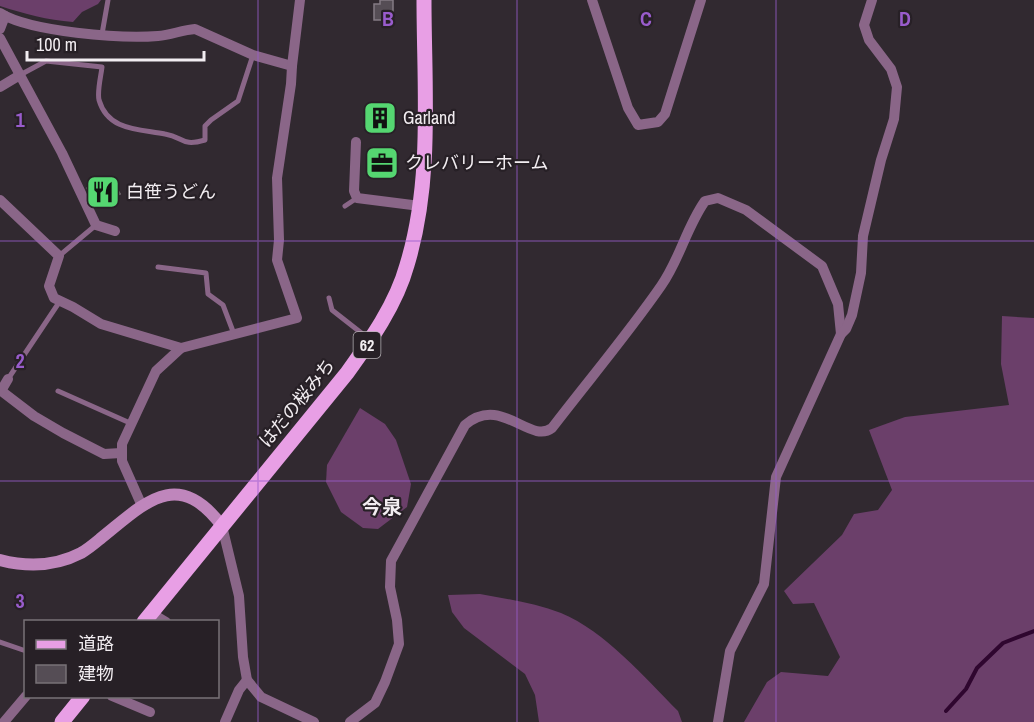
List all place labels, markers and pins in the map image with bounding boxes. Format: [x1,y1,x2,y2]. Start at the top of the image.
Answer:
building icon: Garland [362,100,398,136]
place label: Garland [403,105,456,130]
office icon: クレバリーホーム [364,145,400,181]
place label: クレバリーホーム [405,150,548,175]
restaurant icon: 白笹うどん [85,174,121,210]
place label: 白笹うどん [126,179,216,204]

